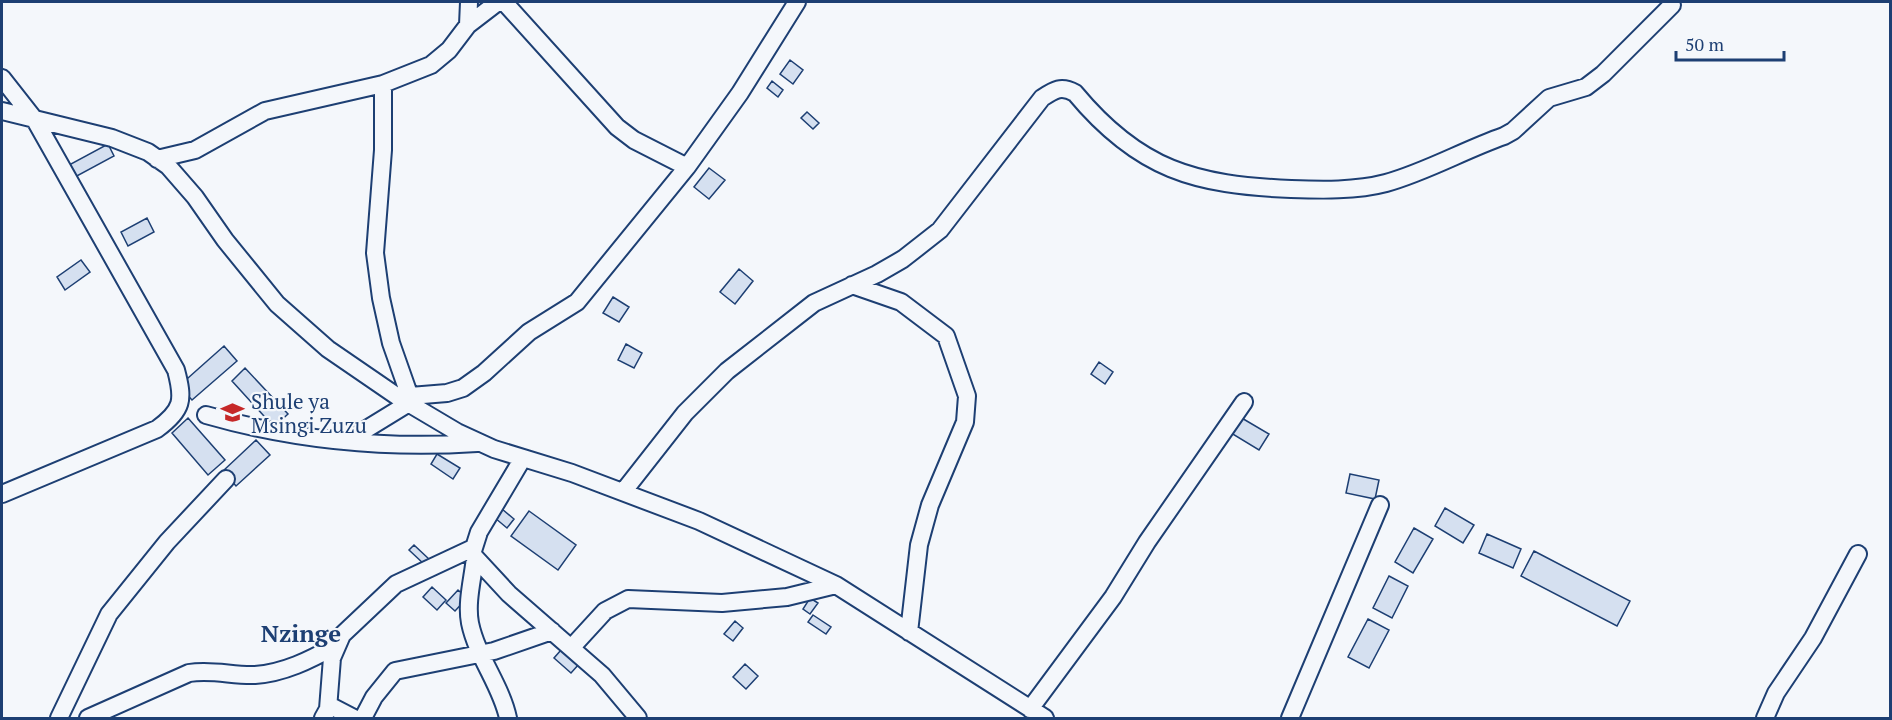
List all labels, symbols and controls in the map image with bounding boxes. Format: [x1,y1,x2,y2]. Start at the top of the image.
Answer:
scale bar [1676,24,1784,62]
text: 50 m [1685,32,1725,56]
place label: Shule ya Msingi Zuzu [251,387,367,439]
school or university icon: Shule ya Msingi Zuzu [220,400,246,426]
district label: Nzinge [261,617,341,649]

